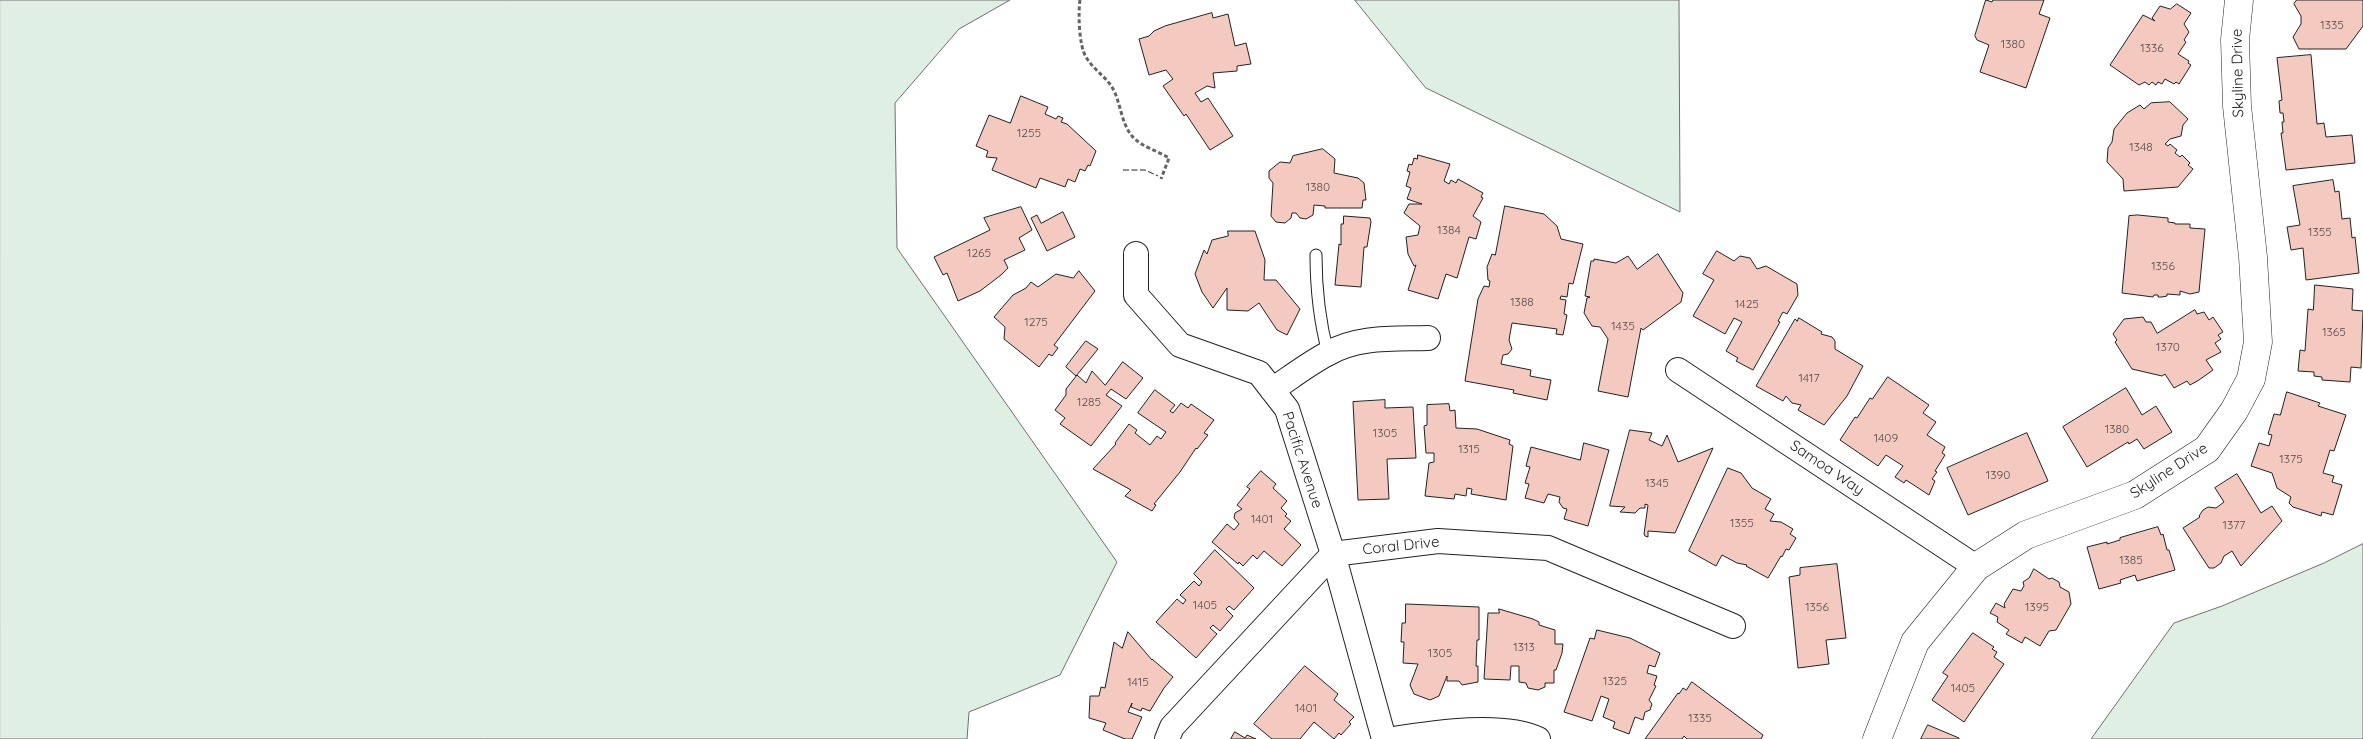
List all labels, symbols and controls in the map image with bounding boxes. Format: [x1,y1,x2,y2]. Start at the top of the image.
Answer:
house number: 1335 [2320,18,2344,32]
street label: Skyline Drive [2228,28,2248,118]
house number: 1380 [2001,37,2025,51]
house number: 1336 [2140,41,2164,55]
house number: 1255 [1017,126,1041,140]
house number: 1348 [2129,140,2153,154]
house number: 1380 [1306,180,1330,194]
house number: 1384 [1437,223,1461,237]
house number: 1355 [2308,225,2332,239]
house number: 1265 [967,246,991,260]
house number: 1356 [2151,259,2175,273]
house number: 1388 [1510,295,1534,309]
house number: 1425 [1735,297,1759,311]
house number: 1275 [1024,315,1048,329]
house number: 1435 [1611,319,1635,333]
house number: 1365 [2322,325,2346,339]
house number: 1370 [2156,340,2180,354]
house number: 1417 [1798,371,1820,385]
house number: 1285 [1077,395,1101,409]
street label: Pacific Avenue [1278,409,1326,511]
house number: 1380 [2105,422,2129,436]
house number: 1305 [1373,426,1397,440]
house number: 1409 [1874,431,1898,445]
street label: Samoa Way [1787,437,1867,499]
street label: Skyline Drive [2127,439,2211,503]
house number: 1315 [1458,442,1480,456]
house number: 1375 [2279,452,2303,466]
house number: 1390 [1986,468,2010,482]
house number: 1345 [1645,476,1669,490]
house number: 1401 [1251,512,1273,526]
house number: 1355 [1730,516,1754,530]
house number: 1377 [2222,518,2246,532]
street label: Coral Drive [1362,533,1440,559]
house number: 1385 [2119,553,2143,567]
house number: 1405 [1193,598,1217,612]
house number: 1356 [1805,600,1829,614]
house number: 1395 [2025,600,2049,614]
house number: 1313 [1513,640,1535,654]
house number: 1305 [1428,646,1452,660]
house number: 1325 [1603,674,1627,688]
house number: 1415 [1127,675,1149,689]
house number: 1405 [1951,681,1975,695]
house number: 1401 [1295,701,1317,715]
house number: 1335 [1688,711,1712,725]

